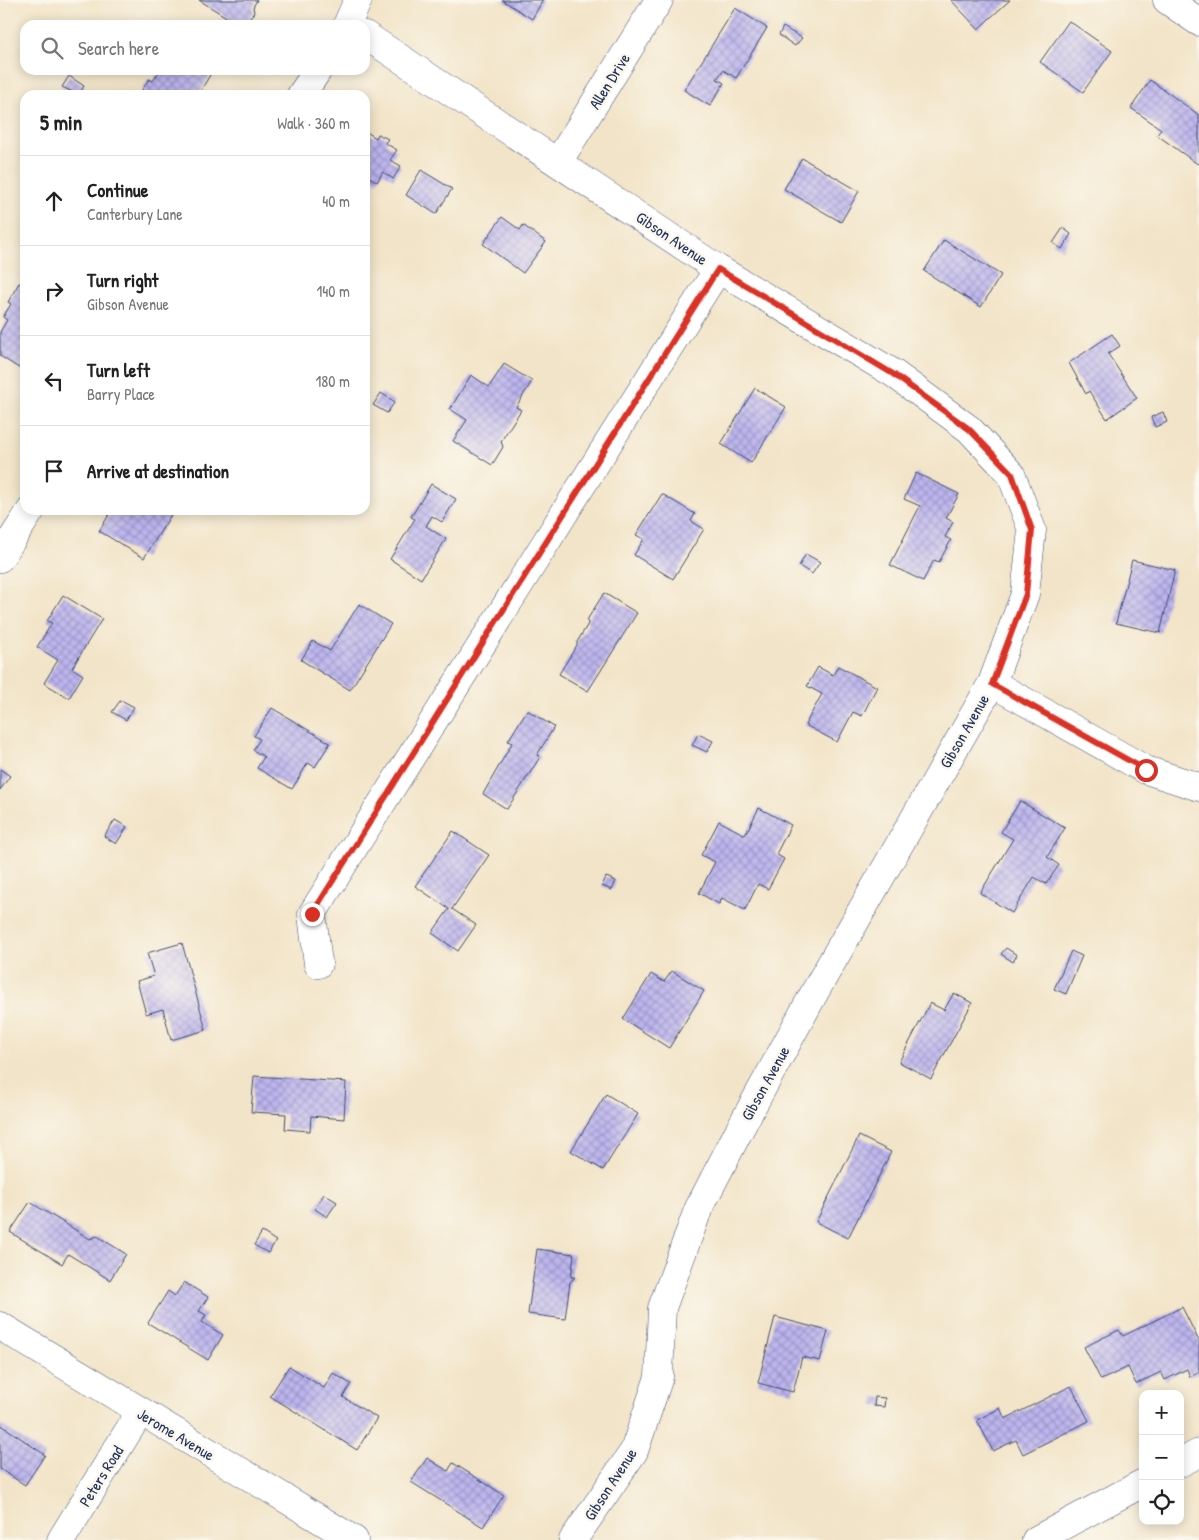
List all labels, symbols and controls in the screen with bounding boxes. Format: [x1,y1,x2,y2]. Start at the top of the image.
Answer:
search box [20,20,370,75]
icon: search [38,34,66,62]
text: Search here [78,35,159,61]
street label: Allen Drive [583,48,635,113]
text: 5 min [40,108,82,137]
text: Walk · 360 m [277,112,350,134]
text: Continue [87,177,148,203]
icon: ahead [40,187,68,215]
text: 40 m [322,190,350,212]
text: Canterbury Lane [87,203,183,225]
street label: Gibson Avenue [632,206,713,270]
text: Turn right [87,267,158,293]
icon: right [40,277,68,305]
text: 140 m [316,280,350,302]
text: Gibson Avenue [87,293,169,315]
text: Turn left [87,357,150,383]
icon: left [40,367,68,395]
text: 180 m [316,370,350,392]
text: Barry Place [87,383,155,405]
icon: arrive [40,457,68,485]
text: Arrive at destination [87,458,229,484]
street label: Gibson Avenue [934,689,994,772]
route start [1135,759,1158,782]
route end [301,903,324,926]
street label: Gibson Avenue [736,1041,795,1124]
map controls [1139,1390,1184,1525]
button: + [1139,1390,1184,1435]
street label: Jerome Avenue [133,1402,219,1466]
button: − [1139,1435,1184,1480]
street label: Peters Road [74,1441,128,1511]
street label: Gibson Avenue [578,1443,642,1524]
button: locate [1139,1480,1184,1525]

